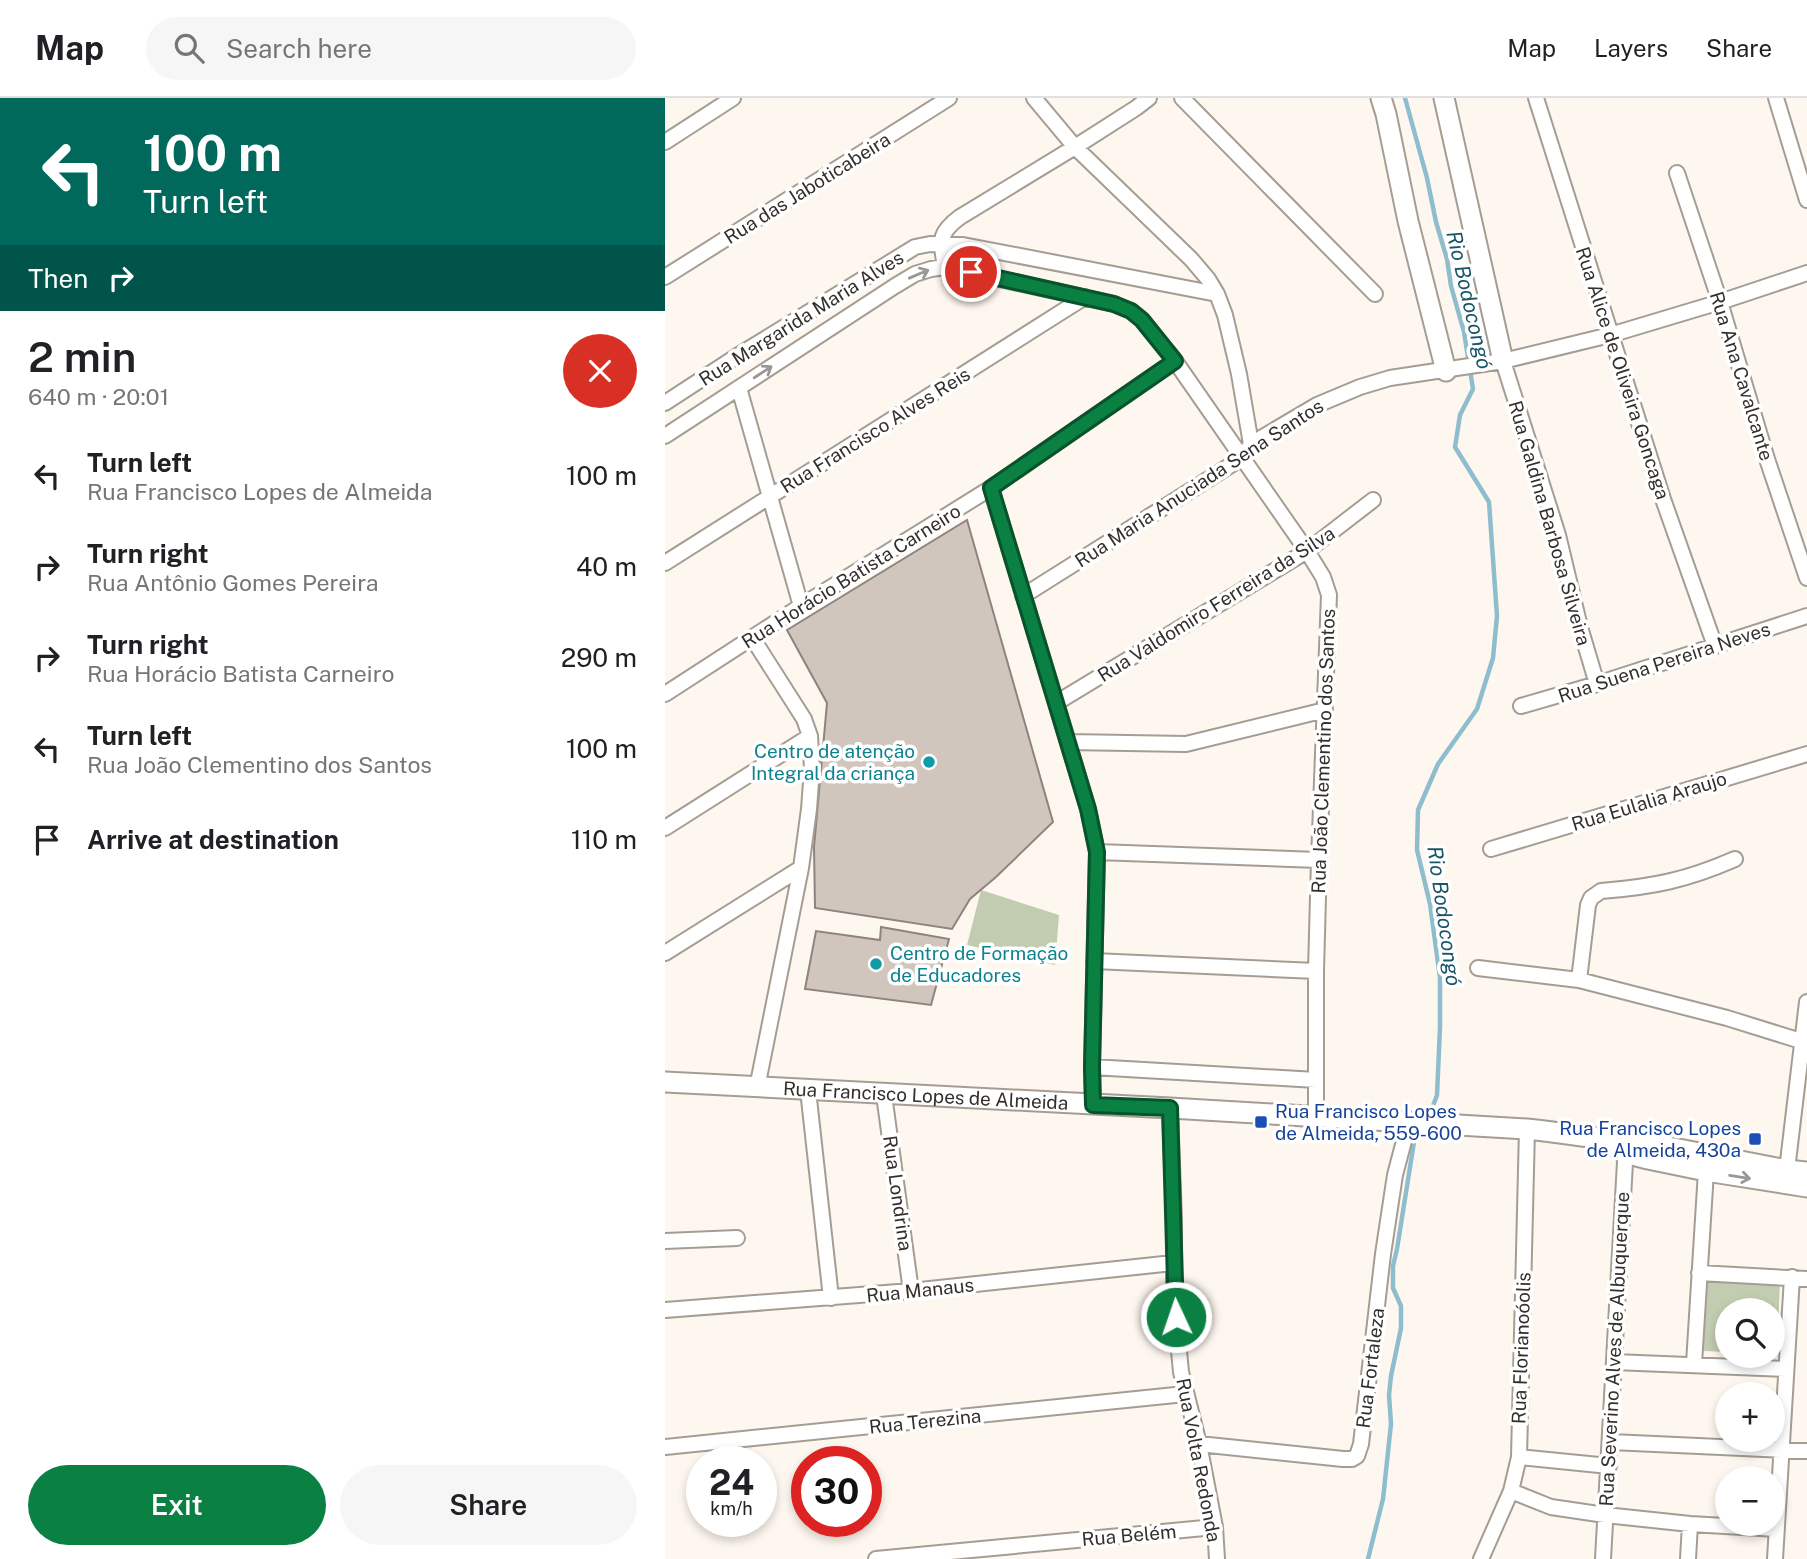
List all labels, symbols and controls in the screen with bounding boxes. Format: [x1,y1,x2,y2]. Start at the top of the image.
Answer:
search box [146,17,636,80]
text: Map [35,29,104,67]
icon: search [170,29,208,67]
text: Search here [226,33,372,64]
text: Map [1507,34,1556,62]
text: Layers [1594,34,1668,62]
text: Share [1706,34,1772,62]
text: 100 m [143,124,282,182]
icon: left [28,126,119,217]
street label: Rua das Jaboticabeira [720,128,894,248]
text: Turn left [143,183,268,220]
water label: Rio Bodocongó [1441,228,1498,371]
pin [941,242,1001,302]
street label: Rua Alice de Oliveira Goncaga [1572,244,1674,502]
street label: Rua Margarida Maria Alves [695,246,907,390]
icon: arrive [952,253,990,291]
icon: right [102,259,140,297]
text: Then [28,263,88,294]
one-way arrow [908,267,929,280]
street label: Rua Ana Cavalcante [1706,289,1778,463]
text: 2 min [28,332,136,381]
button: close [563,334,637,408]
street label: Rua Francisco Alves Reis [776,363,974,497]
one-way arrow [753,365,772,380]
text: 640 m · 20:01 [28,383,169,410]
street label: Rua Maria Anuciada Sena Santos [1071,394,1327,572]
street label: Rua Galdina Barbosa Silveira [1504,398,1596,648]
text: Turn left [87,447,192,478]
icon: left [28,457,66,495]
text: 100 m [566,460,637,491]
text: Rua Francisco Lopes de Almeida [87,478,433,505]
street label: Rua Horácio Batista Carneiro [737,499,965,653]
street label: Rua Valdomiro Ferreira da Silva [1093,522,1339,686]
text: Turn right [87,538,209,569]
icon: right [28,548,66,586]
text: 40 m [576,551,637,582]
text: Rua Antônio Gomes Pereira [87,569,379,596]
street label: Rua João Clementino dos Santos [1307,608,1339,894]
street label: Rua Suena Pereira Neves [1555,617,1773,707]
text: Turn right [87,629,209,660]
icon: right [28,639,66,677]
text: 290 m [561,642,637,673]
text: Rua Horácio Batista Carneiro [87,660,394,687]
text: Turn left [87,720,192,751]
icon: left [28,730,66,768]
text: 100 m [566,733,637,764]
place label: Centro de atenção Integral da criança [751,740,915,784]
text: Rua João Clementino dos Santos [87,751,432,778]
marker: Centro de atenção Integral da criança [921,754,937,770]
street label: Rua Eulalia Araujo [1569,767,1729,835]
icon: arrive [28,821,66,859]
text: Arrive at destination [87,824,339,855]
text: 110 m [571,824,637,855]
water label: Rio Bodocongó [1422,844,1467,988]
place label: Centro de Formação de Educadores [890,942,1068,986]
marker: Centro de Formação de Educadores [868,956,884,972]
street label: Rua Francisco Lopes de Almeida [782,1077,1069,1114]
place label: Rua Francisco Lopes de Almeida, 559-600 [1275,1100,1462,1144]
marker: Rua Francisco Lopes de Almeida, 559-600 [1253,1114,1269,1130]
place label: Rua Francisco Lopes de Almeida, 430a [1559,1117,1741,1161]
marker: Rua Francisco Lopes de Almeida, 430a [1747,1131,1763,1147]
street label: Rua Londrina [879,1134,917,1252]
one-way arrow [1728,1171,1751,1184]
street label: Rua Severino Alves de Albuquerque [1595,1191,1633,1507]
street label: Rua Florianoóolis [1507,1272,1535,1424]
street label: Rua Manaus [865,1273,975,1307]
position arrow [1139,1280,1213,1354]
map controls [1715,1298,1785,1536]
button: search [1715,1298,1785,1368]
street label: Rua Fortaleza [1352,1307,1388,1429]
street label: Rua Volta Redonda [1172,1376,1226,1544]
button: + [1715,1382,1785,1452]
street label: Rua Terezina [868,1404,982,1438]
speed limit sign: 30 [791,1446,882,1537]
text: 24 [709,1462,754,1503]
button: Exit [28,1465,326,1545]
button: Share [340,1465,637,1545]
button: − [1715,1466,1785,1536]
text: km/h [710,1498,753,1519]
street label: Rua Belém [1081,1520,1177,1550]

